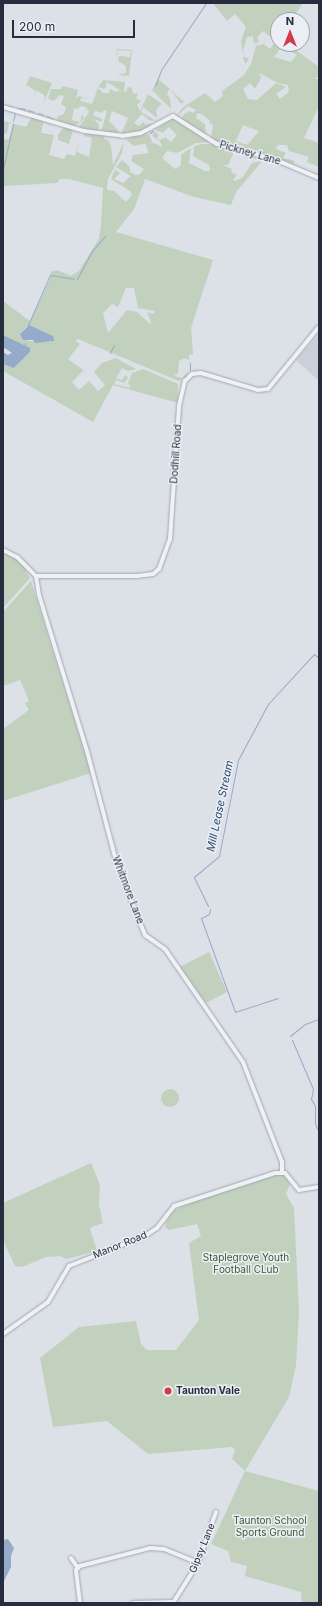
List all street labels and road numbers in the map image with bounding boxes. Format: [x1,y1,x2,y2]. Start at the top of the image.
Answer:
street label: Pickney Lane [218,139,282,167]
street label: Dodhill Road [168,424,184,484]
street label: Whitmore Lane [110,854,146,926]
street label: Manor Road [91,1229,149,1261]
street label: Gipsy Lane [187,1521,217,1575]

